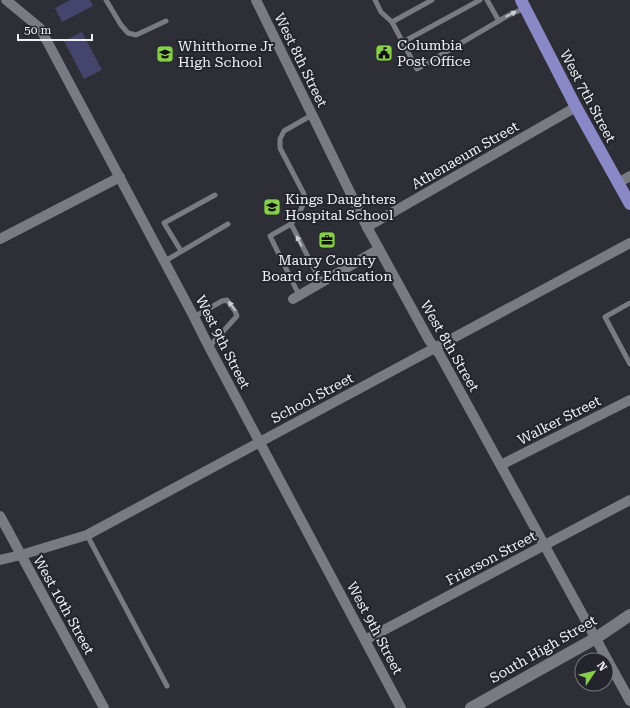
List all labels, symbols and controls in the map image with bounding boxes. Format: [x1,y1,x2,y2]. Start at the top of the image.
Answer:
street label: West 8th Street [271,10,331,110]
one-way arrow [506,11,517,17]
scale bar [18,16,92,42]
text: 50 m [24,23,51,37]
place label: Columbia Post Office [397,37,471,69]
place label: Whitthorne Jr High School [178,38,274,70]
public building icon: Columbia Post Office [374,43,394,63]
school or university icon: Whitthorne Jr High School [155,44,175,64]
street label: West 7th Street [557,47,619,145]
street label: Athenaeum Street [409,118,521,192]
place label: Kings Daughters Hospital School [285,191,396,223]
school or university icon: Kings Daughters Hospital School [262,197,282,217]
office icon: Maury County Board of Education [317,230,337,250]
one-way arrow [296,235,303,247]
place label: Maury County Board of Education [262,252,392,284]
street label: West 9th Street [193,293,253,391]
street label: West 8th Street [417,298,483,394]
one-way arrow [228,301,236,311]
street label: School Street [268,370,356,426]
street label: Walker Street [515,392,603,448]
street label: Frierson Street [443,528,539,588]
street label: West 10th Street [30,553,98,657]
street label: West 9th Street [344,579,406,677]
street label: South High Street [487,612,599,686]
north arrow [574,652,614,692]
text: N [594,659,610,674]

